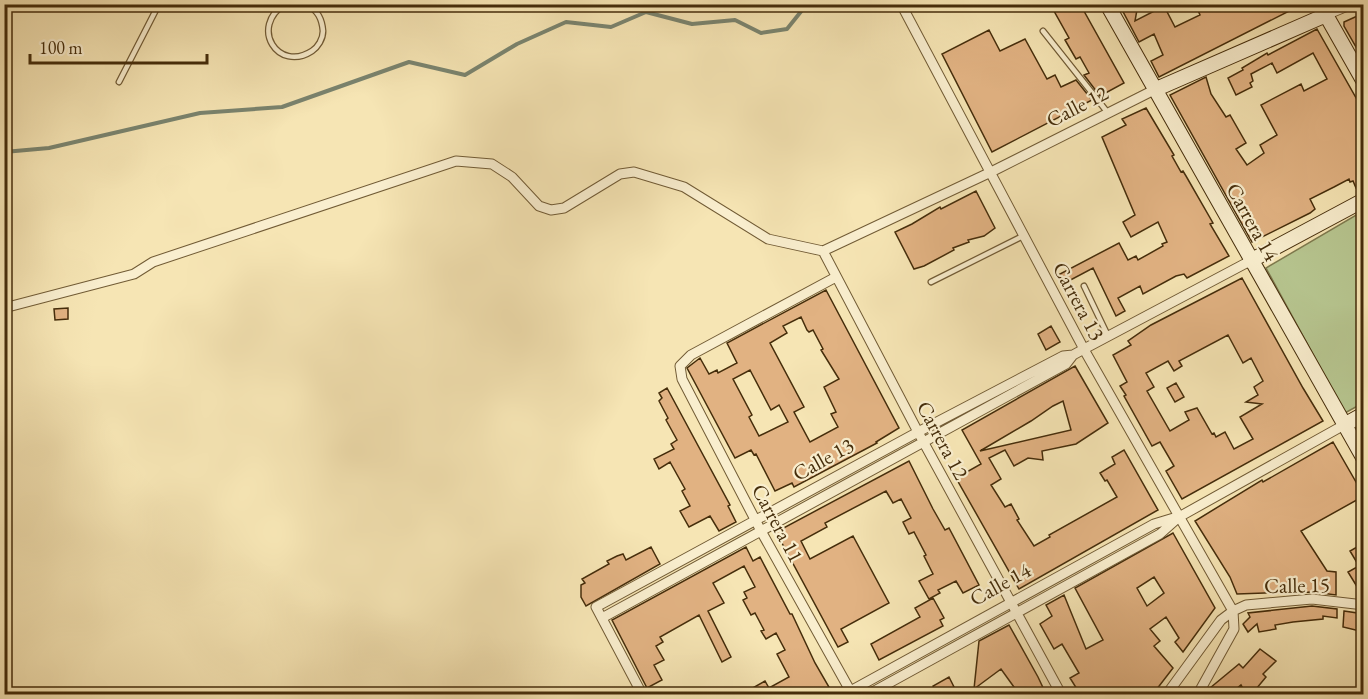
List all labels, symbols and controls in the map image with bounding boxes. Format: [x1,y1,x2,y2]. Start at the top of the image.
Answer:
scale bar [30,27,207,65]
text: 100 m [39,36,83,59]
street label: Calle 12 [1042,79,1112,133]
street label: Carrera 14 [1221,178,1286,267]
street label: Carrera 13 [1047,257,1111,345]
street label: Carrera 12 [911,396,975,484]
street label: Calle 13 [788,431,858,487]
street label: Carrera 11 [746,479,810,567]
street label: Calle 14 [965,556,1036,612]
street label: Calle 15 [1264,571,1330,599]

